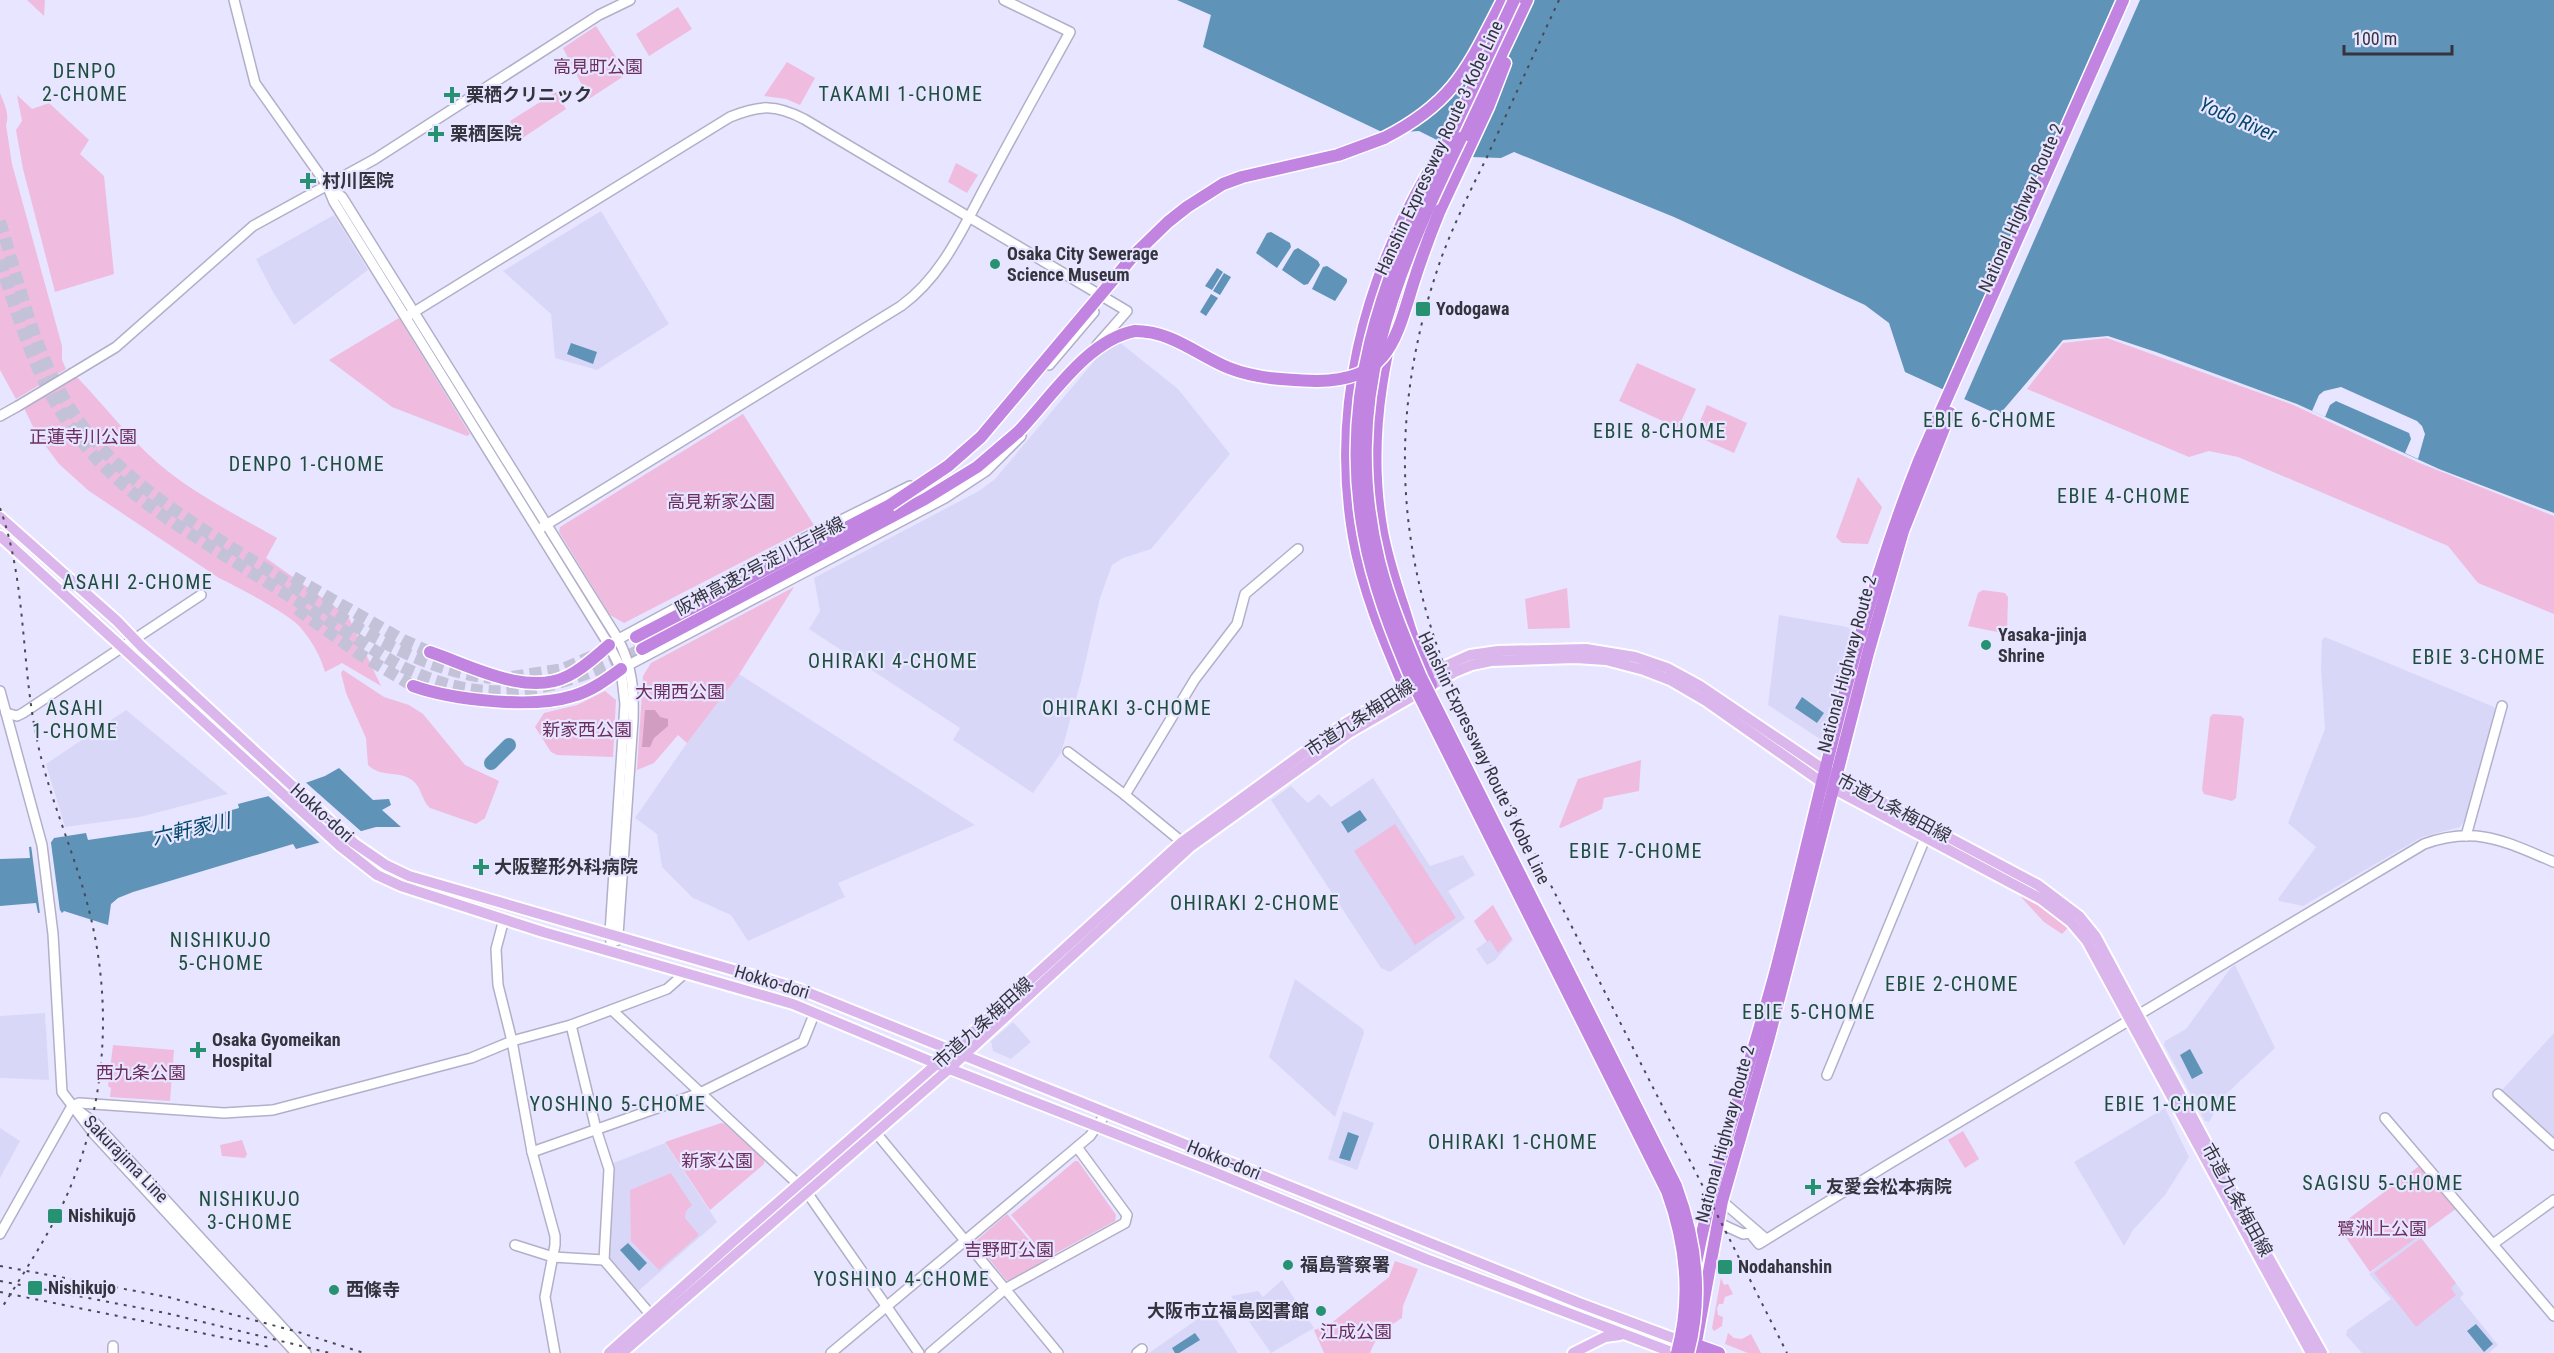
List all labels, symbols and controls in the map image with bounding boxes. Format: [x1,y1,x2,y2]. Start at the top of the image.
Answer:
street label: Hanshin Expressway Route 3 Kobe Line [1370,17,1507,278]
scale bar [2344,18,2452,56]
text: 100 m [2353,28,2397,49]
park label: 高見町公園 [553,56,643,77]
district label: DENPO 2-CHOME [42,59,128,106]
district label: TAKAMI 1-CHOME [819,82,983,106]
place label: 栗栖クリニック [466,84,592,105]
marker: 栗栖クリニック [443,86,461,104]
water label: Yodo River [2196,92,2281,146]
street label: National Highway Route 2 [1974,120,2067,295]
place label: 栗栖医院 [450,123,522,144]
marker: 栗栖医院 [427,125,445,143]
place label: 村川医院 [322,170,394,191]
marker: 村川医院 [299,172,317,190]
place label: Osaka City Sewerage Science Museum [1007,243,1159,285]
marker: Osaka City Sewerage Science Museum [988,257,1002,271]
place label: Yodogawa [1436,298,1509,319]
marker: Yodogawa [1414,300,1432,318]
district label: EBIE 6-CHOME [1923,408,2057,432]
district label: EBIE 8-CHOME [1593,419,1727,443]
park label: 正蓮寺川公園 [29,426,137,447]
district label: DENPO 1-CHOME [229,452,385,476]
district label: EBIE 4-CHOME [2057,484,2191,508]
park label: 高見新家公園 [667,491,775,512]
street label: 阪神高速2号淀川左岸線 [671,512,848,619]
district label: ASAHI 2-CHOME [63,570,213,594]
street label: National Highway Route 2 [1813,573,1880,755]
place label: Yasaka-jinja Shrine [1998,624,2087,666]
street label: Hanshin Expressway Route 3 Kobe Line [1414,628,1555,887]
marker: Yasaka-jinja Shrine [1979,638,1993,652]
district label: EBIE 3-CHOME [2412,645,2546,669]
district label: OHIRAKI 4-CHOME [808,649,978,673]
street label: 市道九条梅田線 [1301,674,1418,761]
park label: 大開西公園 [635,681,725,702]
district label: ASAHI 1-CHOME [32,696,118,743]
district label: OHIRAKI 3-CHOME [1042,696,1212,720]
park label: 新家西公園 [542,719,632,740]
street label: 市道九条梅田線 [1834,769,1955,846]
street label: Hokko-dori [287,779,358,846]
water label: 六軒家川 [149,808,235,850]
district label: EBIE 7-CHOME [1569,839,1703,863]
place label: 大阪整形外科病院 [494,856,638,877]
marker: 大阪整形外科病院 [472,858,490,876]
district label: OHIRAKI 2-CHOME [1170,891,1340,915]
district label: NISHIKUJO 5-CHOME [170,928,272,975]
street label: Hokko-dori [732,960,812,1003]
district label: EBIE 2-CHOME [1885,972,2019,996]
street label: 市道九条梅田線 [929,973,1037,1073]
district label: EBIE 5-CHOME [1742,1000,1876,1024]
place label: Osaka Gyomeikan Hospital [212,1029,341,1071]
marker: Osaka Gyomeikan Hospital [189,1041,207,1059]
street label: National Highway Route 2 [1691,1043,1758,1225]
park label: 西九条公園 [96,1062,186,1083]
district label: YOSHINO 5-CHOME [529,1092,707,1116]
district label: EBIE 1-CHOME [2104,1092,2238,1116]
street label: Sakurajima Line [80,1111,173,1207]
district label: OHIRAKI 1-CHOME [1428,1130,1598,1154]
street label: Hokko-dori [1184,1135,1264,1184]
street label: 市道九条梅田線 [2198,1140,2277,1260]
park label: 新家公園 [681,1150,753,1171]
district label: SAGISU 5-CHOME [2302,1171,2464,1195]
place label: 友愛会松本病院 [1826,1176,1952,1197]
marker: 友愛会松本病院 [1804,1178,1822,1196]
district label: NISHIKUJO 3-CHOME [199,1187,301,1234]
place label: Nishikujō [68,1205,136,1226]
marker: Nishikujō [46,1207,64,1225]
park label: 鷺洲上公園 [2337,1218,2427,1239]
park label: 吉野町公園 [964,1239,1054,1260]
place label: 福島警察署 [1300,1254,1390,1275]
place label: Nodahanshin [1738,1256,1832,1277]
marker: 福島警察署 [1281,1258,1295,1272]
marker: Nodahanshin [1716,1258,1734,1276]
district label: YOSHINO 4-CHOME [813,1267,991,1291]
place label: Nishikujo [48,1277,116,1298]
marker: Nishikujo [26,1279,44,1297]
place label: 西條寺 [346,1279,400,1300]
marker: 西條寺 [327,1283,341,1297]
place label: 大阪市立福島図書館 [1147,1300,1309,1321]
marker: 大阪市立福島図書館 [1314,1304,1328,1318]
park label: 江成公園 [1320,1321,1392,1342]

